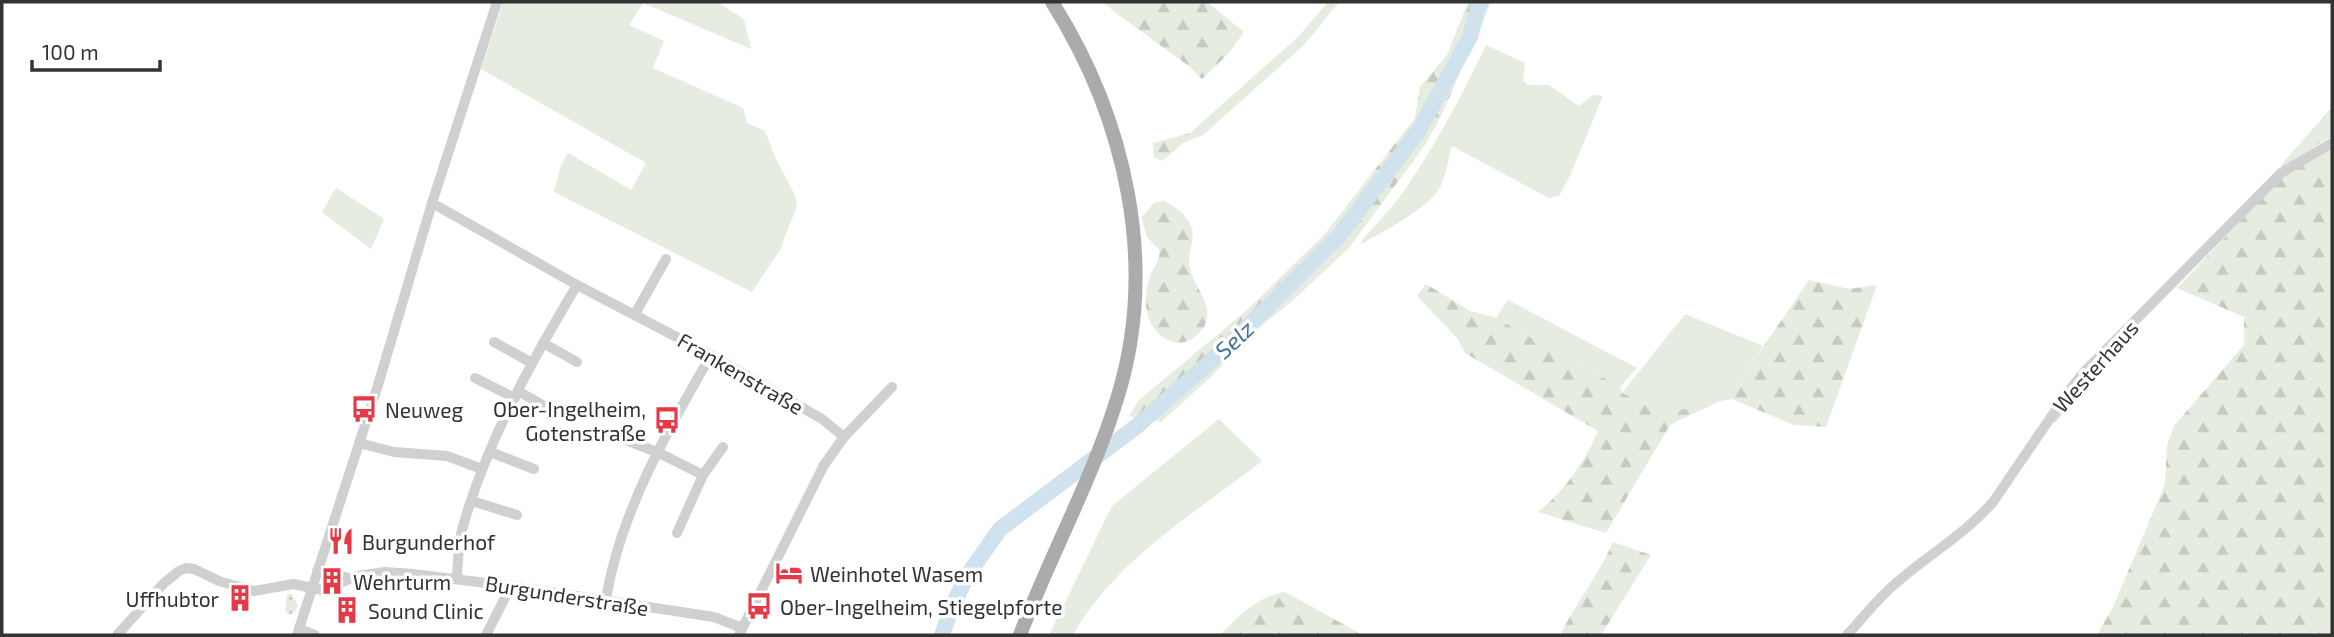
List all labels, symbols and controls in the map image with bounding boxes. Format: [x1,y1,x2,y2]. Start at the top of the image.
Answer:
scale bar [32,28,159,72]
text: 100 m [42,39,99,64]
water label: Selz [1209,314,1260,364]
street label: Westerhaus [2047,315,2143,417]
street label: Frankenstraße [674,327,808,419]
bus stop icon: Neuweg [349,394,379,424]
place label: Ober-Ingelheim, Gotenstraße [493,396,646,445]
place label: Neuweg [385,397,464,422]
bus stop icon: Ober-Ingelheim, Gotenstraße [652,405,682,435]
restaurant icon: Burgunderhof [326,526,356,556]
place label: Burgunderhof [362,529,496,554]
hotel icon: Weinhotel Wasem [774,558,804,588]
place label: Weinhotel Wasem [810,561,983,586]
building icon: Wehrturm [317,566,347,596]
place label: Wehrturm [353,569,451,594]
street label: Burgunderstraße [484,570,650,620]
building icon: Uffhubtor [225,583,255,613]
place label: Uffhubtor [126,586,220,611]
bus stop icon: Ober-Ingelheim, Stiegelpforte [744,591,774,621]
place label: Ober-Ingelheim, Stiegelpforte [780,594,1062,619]
building icon: Sound Clinic [332,595,362,625]
place label: Sound Clinic [368,598,484,623]

